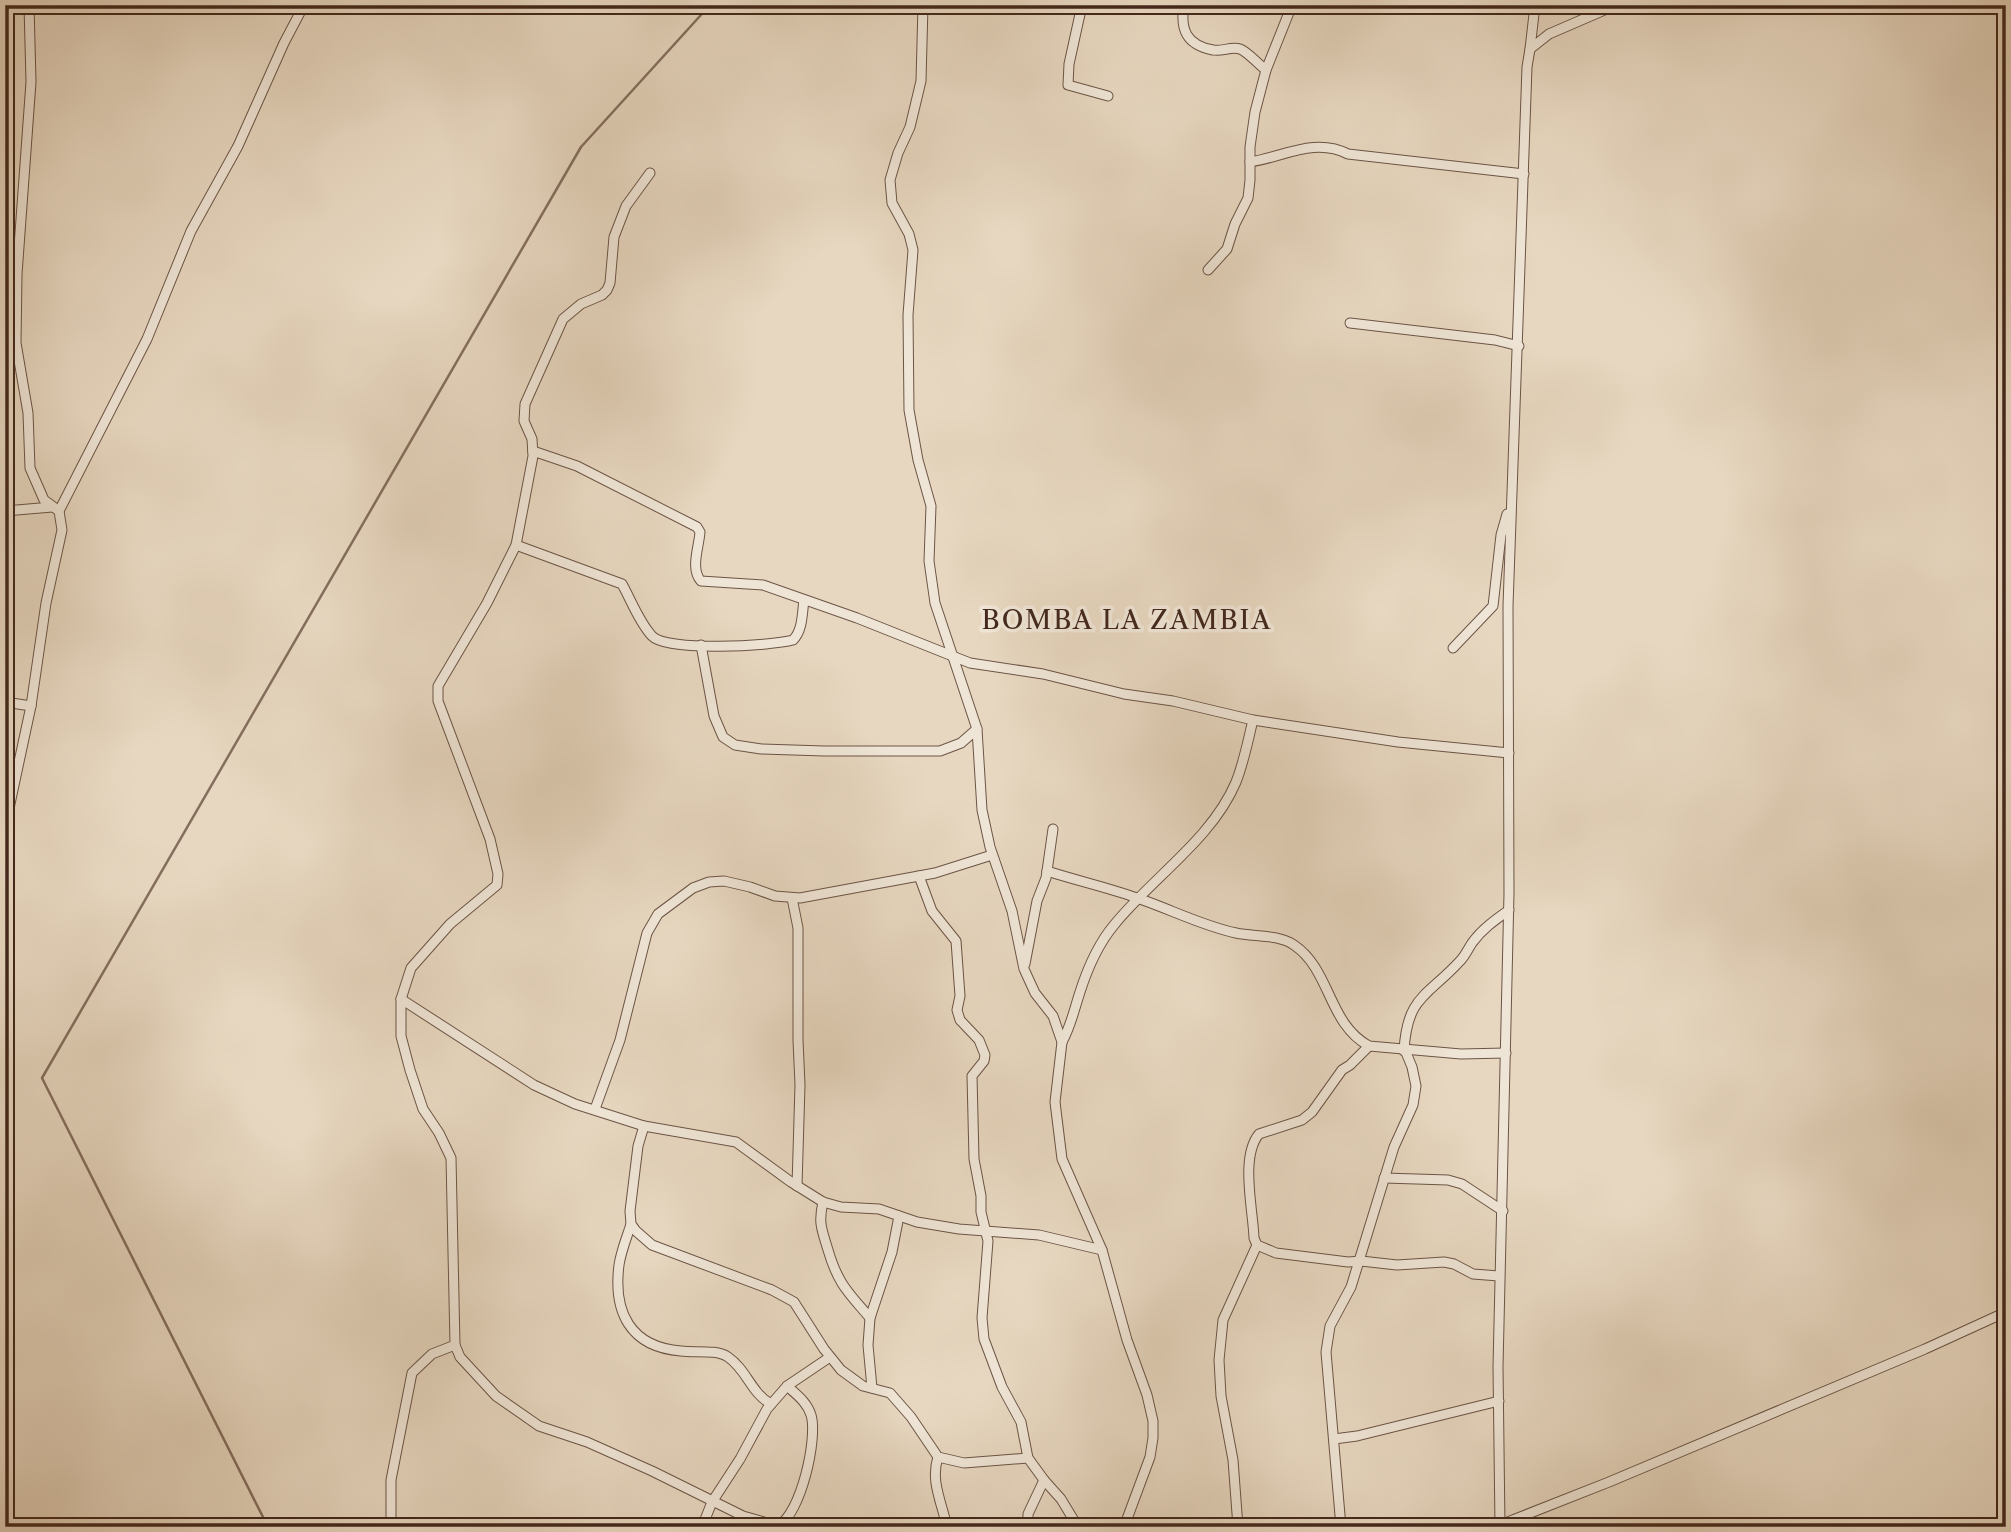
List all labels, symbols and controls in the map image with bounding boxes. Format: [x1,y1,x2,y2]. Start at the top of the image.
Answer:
district label: BOMBA LA ZAMBIA [982,604,1273,636]

